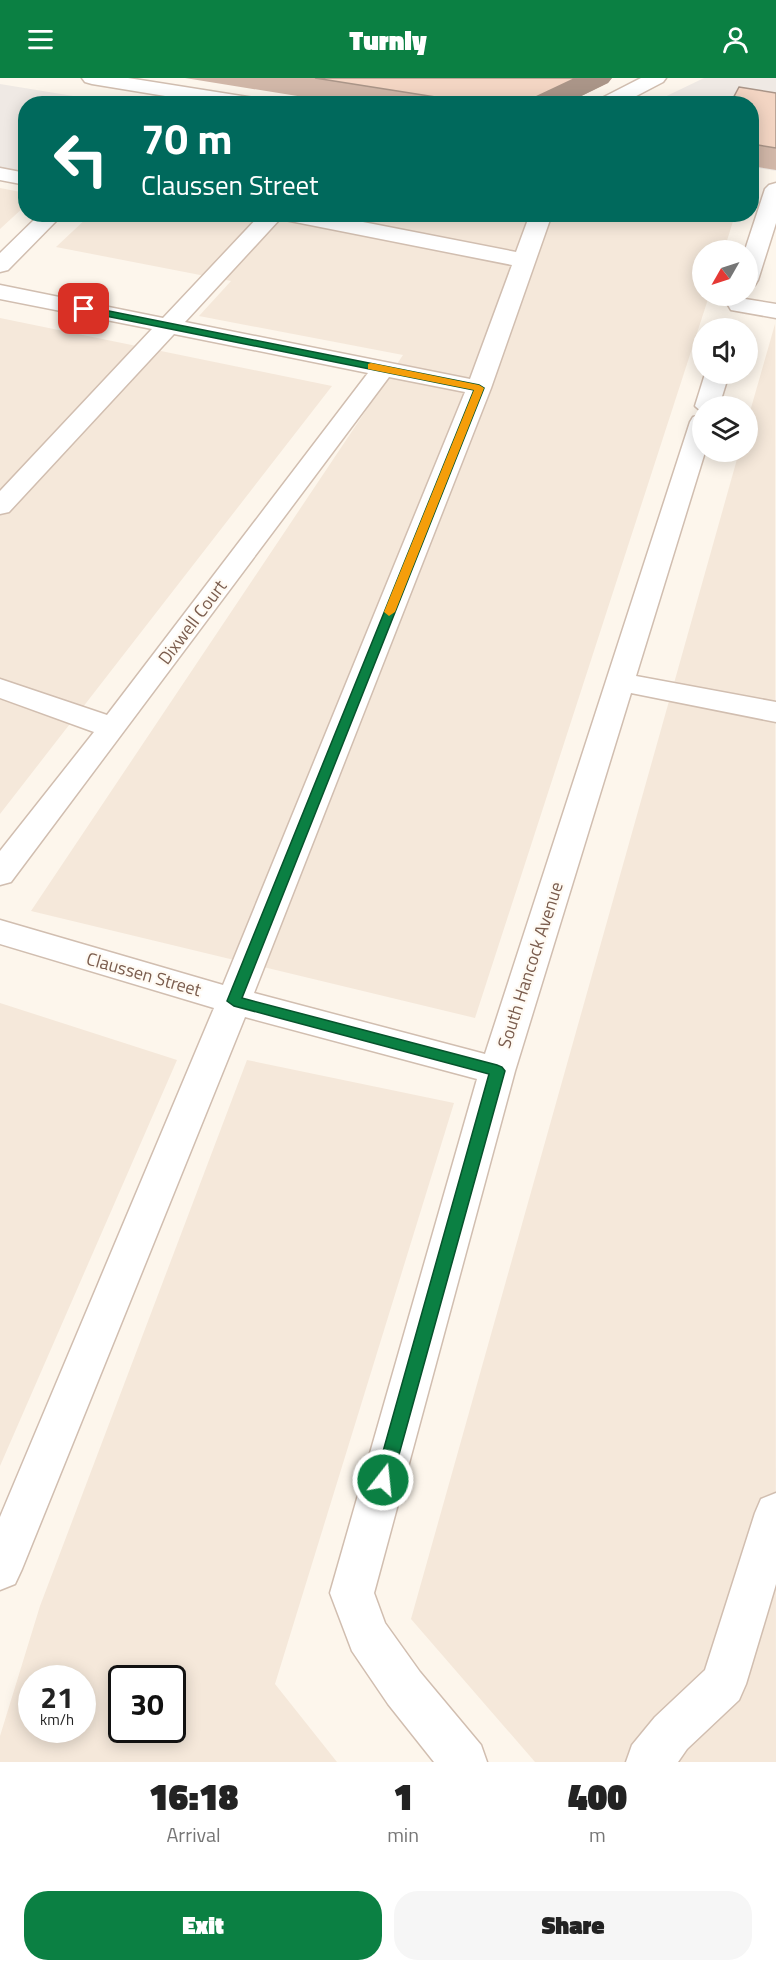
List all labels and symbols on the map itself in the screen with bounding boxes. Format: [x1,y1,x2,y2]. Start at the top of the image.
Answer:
north arrow [692,240,758,306]
pin [58,283,109,334]
street label: Dixwell Court [151,573,233,670]
street label: South Hancock Avenue [490,878,570,1052]
street label: Claussen Street [83,945,205,1003]
position arrow [351,1448,415,1512]
speed limit sign: 30 [108,1665,186,1743]

